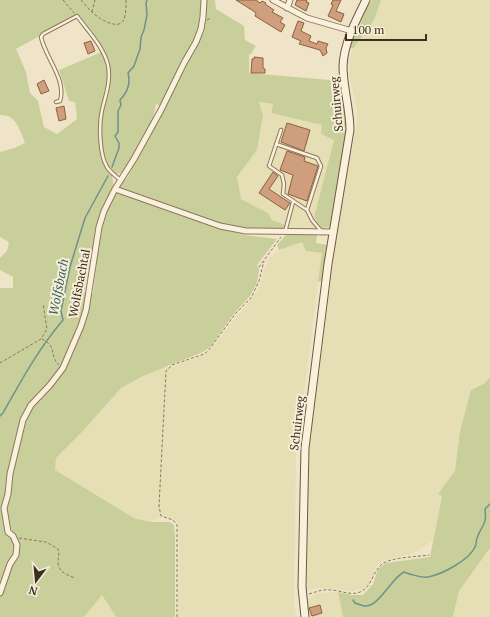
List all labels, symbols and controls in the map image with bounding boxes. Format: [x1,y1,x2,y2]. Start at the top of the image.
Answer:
scale bar [346,16,426,42]
text: 100 m [352,22,385,37]
street label: Schuirweg [326,75,346,132]
street label: Wolfsbachtal [65,247,93,318]
water label: Wolfsbach [44,257,72,317]
street label: Schuirweg [286,394,308,451]
north arrow [16,561,56,601]
text: N [27,583,39,598]

